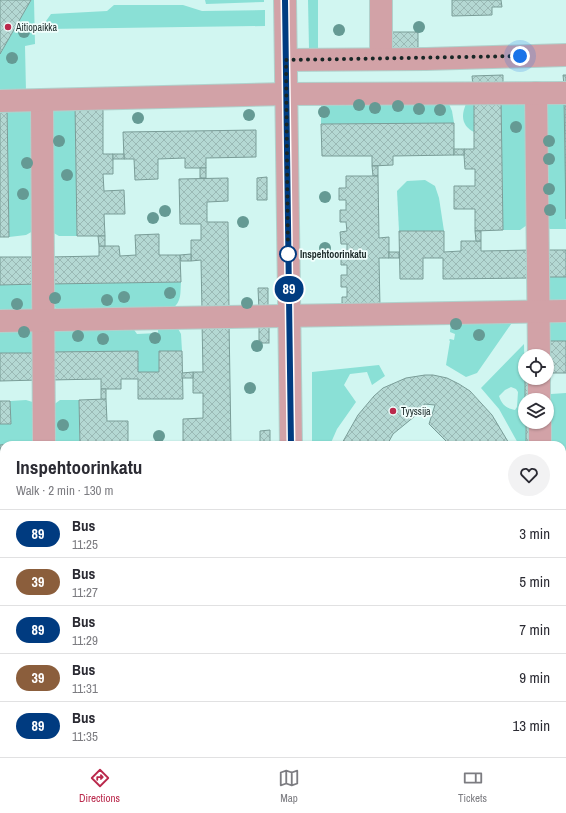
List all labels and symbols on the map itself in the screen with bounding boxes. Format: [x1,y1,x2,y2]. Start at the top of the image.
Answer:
place label: Aitiopaikka [15,21,57,34]
marker: Aitiopaikka [3,22,13,32]
your location [510,46,530,66]
marker: Inspehtoorinkatu [279,245,297,263]
place label: Inspehtoorinkatu [300,248,367,261]
line badge: 89 [271,276,307,302]
place label: Tyyssija [401,405,431,418]
marker: Tyyssija [388,406,398,416]

